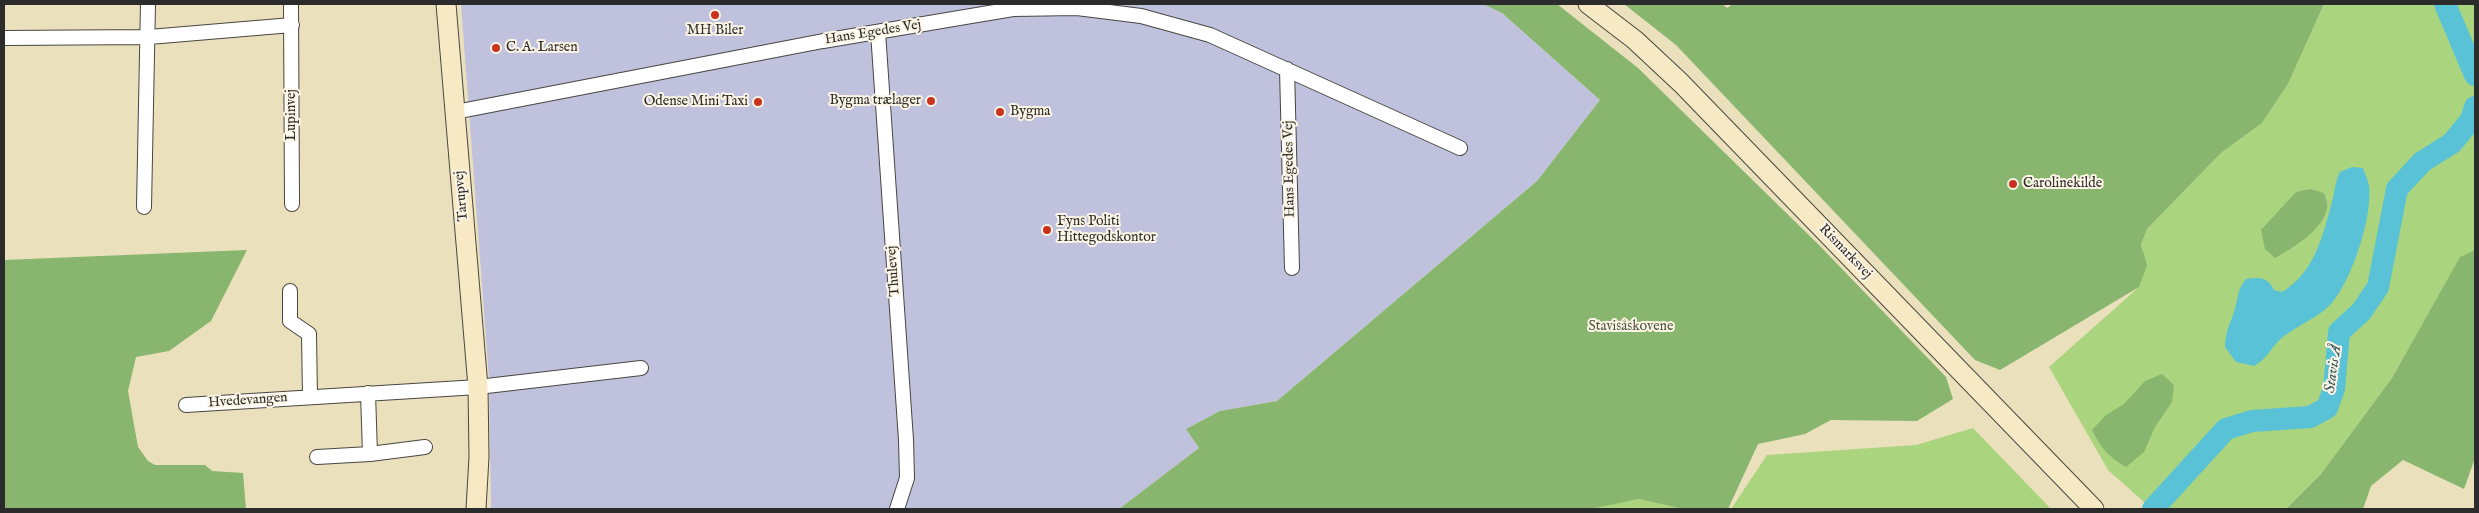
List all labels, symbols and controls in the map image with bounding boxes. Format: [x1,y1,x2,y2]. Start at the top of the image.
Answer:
marker: MH Biler [709,9,721,21]
street label: Hans Egedes Vej [824,17,922,49]
place label: MH Biler [687,23,743,39]
place label: C. A. Larsen [506,40,578,56]
marker: C. A. Larsen [490,42,502,54]
street label: Lupinvej [284,89,300,141]
place label: Bygma trælager [829,93,921,109]
place label: Odense Mini Taxi [644,94,748,110]
marker: Bygma trælager [925,95,937,107]
marker: Odense Mini Taxi [752,96,764,108]
place label: Bygma [1010,104,1050,120]
marker: Bygma [994,106,1006,118]
street label: Hans Egedes Vej [1281,120,1299,218]
street label: Tarupvej [451,170,473,222]
place label: Carolinekilde [2023,176,2102,192]
marker: Carolinekilde [2007,178,2019,190]
place label: Fyns Politi Hittegodskontor [1057,214,1156,246]
street label: Rismarksvej [1815,221,1875,283]
marker: Fyns Politi Hittegodskontor [1041,224,1053,236]
street label: Thulevej [884,245,904,297]
park label: Stavisåskovene [1589,319,1673,335]
water label: Stavis Å [2322,344,2346,394]
street label: Hvedevangen [208,390,288,412]

